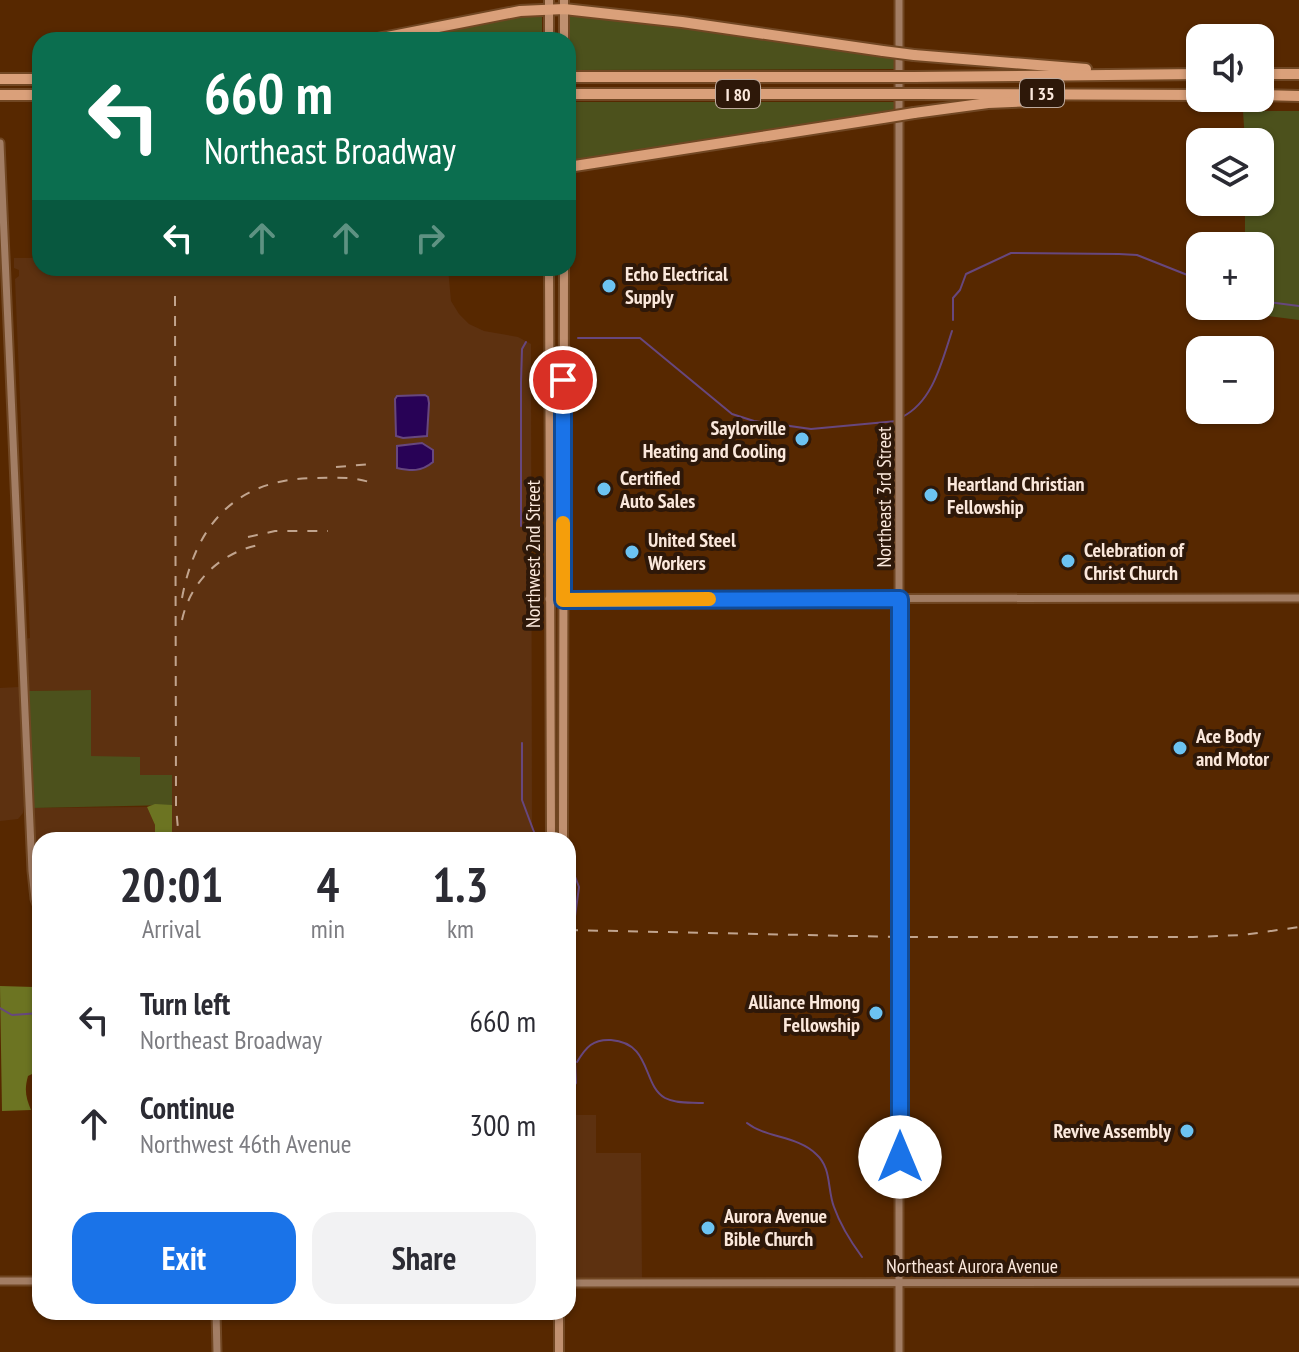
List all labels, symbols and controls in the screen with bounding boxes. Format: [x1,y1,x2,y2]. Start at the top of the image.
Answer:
map controls [1186,24,1274,424]
button: sound [1186,24,1274,112]
text: 660 m [204,57,333,129]
icon: left [72,64,176,168]
road number: I 35 [1020,79,1064,107]
road number: I 80 [716,80,760,108]
text: Northeast Broadway [204,127,456,174]
button: layers [1186,128,1274,216]
icon: left [156,216,200,260]
icon: ahead [240,216,284,260]
icon: ahead [324,216,368,260]
icon: right [408,216,452,260]
button: + [1186,232,1274,320]
place label: Echo Electrical Supply [625,261,728,310]
marker: Echo Electrical Supply [600,277,618,295]
button: − [1186,336,1274,424]
pin [529,346,597,414]
icon: arrive [541,358,585,402]
place label: Saylorville Heating and Cooling [643,415,786,464]
street label: Northeast 3rd Street [871,426,897,568]
marker: Saylorville Heating and Cooling [793,430,811,448]
place label: Certified Auto Sales [619,465,695,514]
place label: Heartland Christian Fellowship [947,471,1085,520]
street label: Northwest 2nd Street [520,479,546,628]
marker: Certified Auto Sales [595,480,613,498]
marker: Heartland Christian Fellowship [922,486,940,504]
place label: United Steel Workers [647,527,736,576]
place label: Celebration of Christ Church [1084,537,1186,586]
marker: United Steel Workers [623,543,641,561]
marker: Celebration of Christ Church [1059,552,1077,570]
place label: Ace Body and Motor [1195,723,1269,772]
marker: Ace Body and Motor [1171,739,1189,757]
text: 20:01 [120,853,223,915]
text: 4 [316,853,339,915]
text: 1.3 [432,853,488,915]
text: Arrival [142,912,201,945]
text: min [311,912,345,945]
text: km [447,912,474,945]
text: Turn left [140,984,230,1023]
place label: Alliance Hmong Fellowship [747,989,860,1038]
icon: left [72,998,116,1042]
text: 660 m [470,1001,536,1040]
marker: Alliance Hmong Fellowship [867,1004,885,1022]
text: Northeast Broadway [140,1023,322,1056]
text: Continue [140,1088,235,1127]
icon: ahead [72,1102,116,1146]
text: 300 m [470,1105,536,1144]
position arrow [858,1115,942,1199]
place label: Revive Assembly [1054,1118,1172,1144]
marker: Revive Assembly [1178,1122,1196,1140]
text: Northwest 46th Avenue [140,1127,351,1160]
place label: Aurora Avenue Bible Church [723,1203,827,1252]
button: Exit [72,1212,296,1304]
button: Share [312,1212,536,1304]
marker: Aurora Avenue Bible Church [699,1219,717,1237]
street label: Northeast Aurora Avenue [886,1253,1058,1279]

